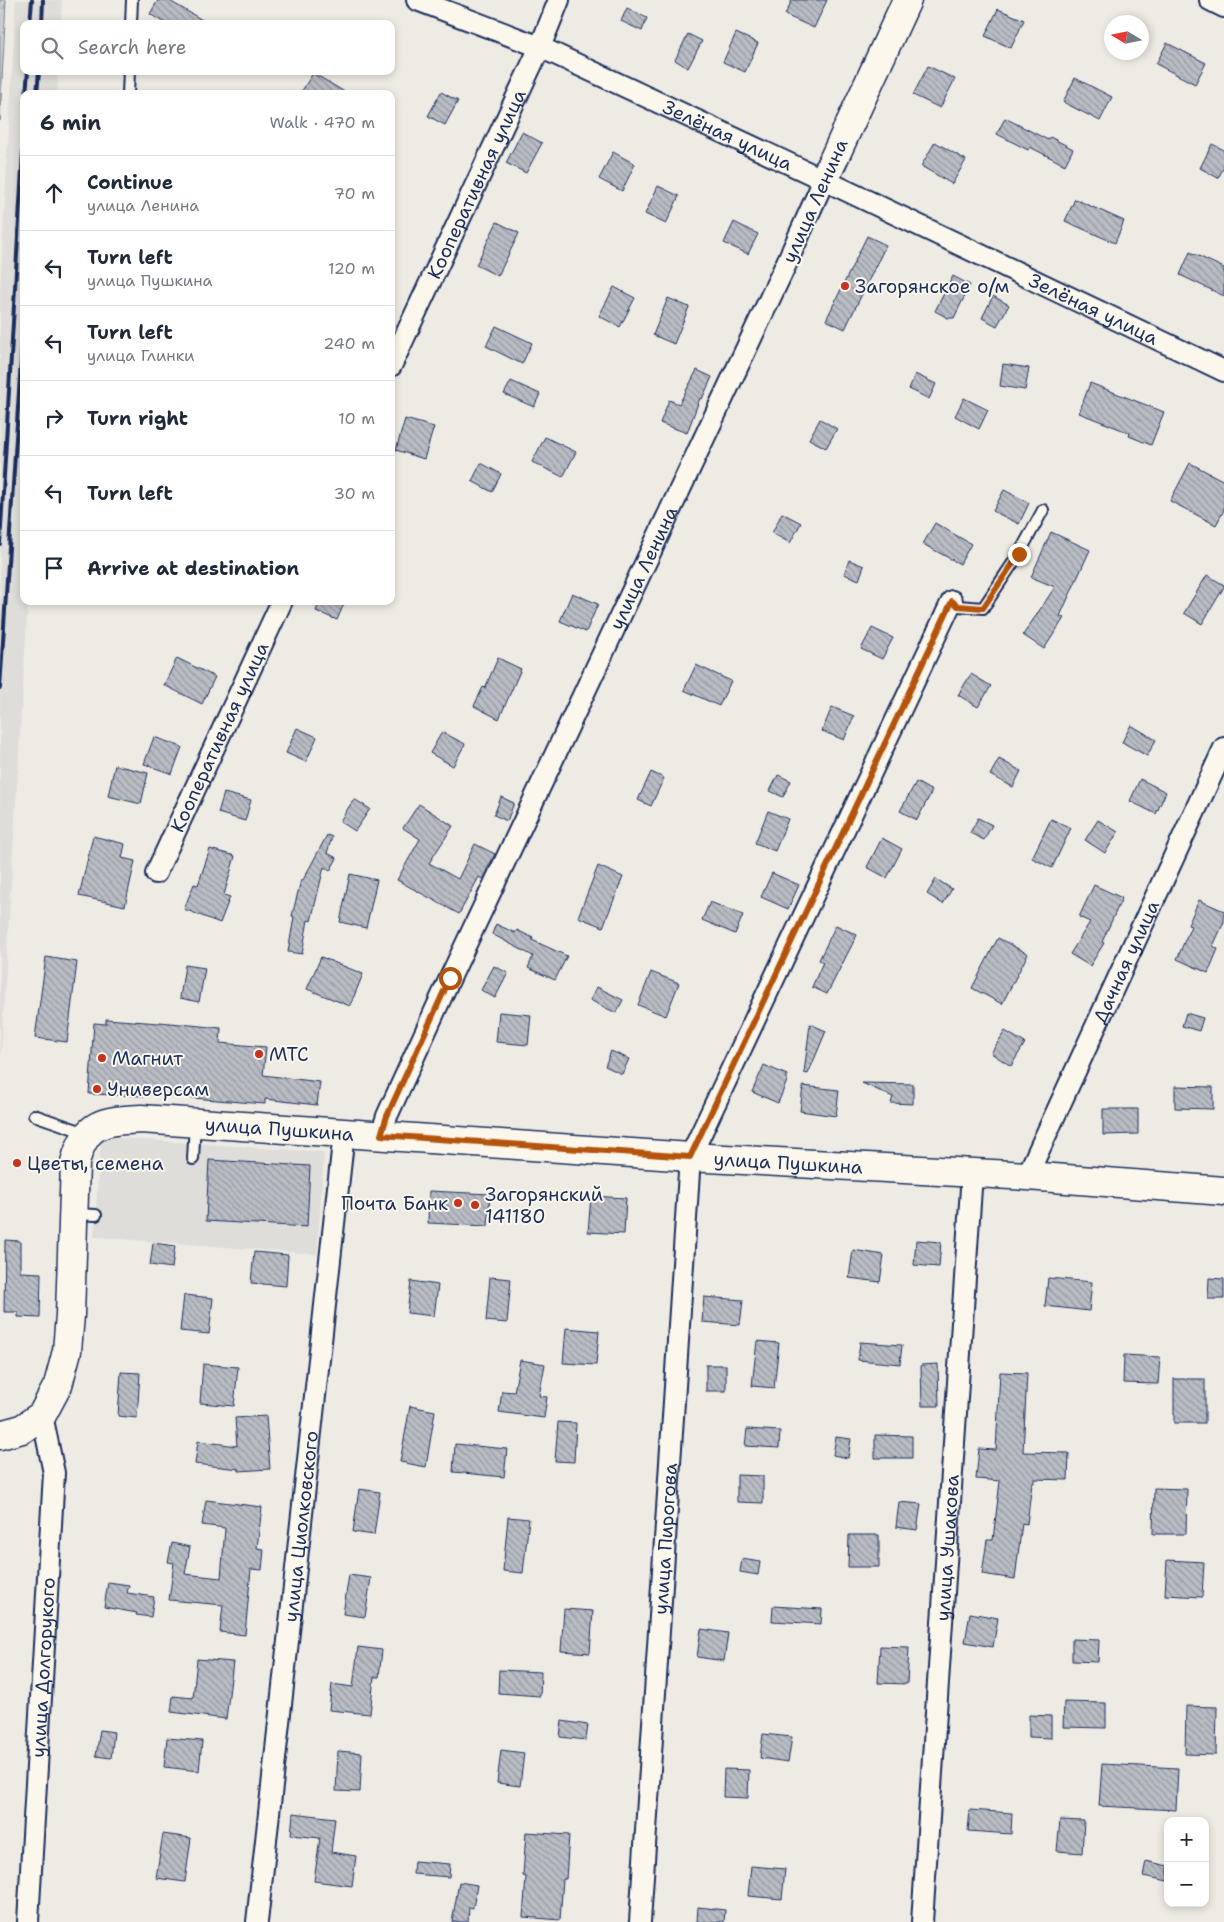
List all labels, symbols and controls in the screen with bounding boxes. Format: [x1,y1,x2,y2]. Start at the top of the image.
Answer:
north arrow [1104,15,1149,60]
search box [20,20,395,75]
icon: search [38,34,66,62]
text: Search here [78,35,187,60]
street label: Кооперативная улица [421,85,531,283]
street label: Зелёная улица [659,94,797,176]
text: 6 min [40,109,101,137]
text: Walk · 470 m [270,112,375,133]
street label: улица Ленина [776,135,854,267]
text: Continue [87,170,173,195]
icon: ahead [40,179,68,207]
text: 70 m [334,183,375,204]
text: улица Ленина [87,195,199,216]
text: Turn left [87,245,173,270]
icon: left [40,254,68,282]
text: 120 m [328,258,375,279]
street label: Зелёная улица [1025,267,1162,350]
text: улица Пушкина [87,270,213,291]
place label: Загорянское о/м [855,274,1009,299]
marker: Загорянское о/м [839,280,851,292]
text: Turn left [87,320,173,345]
icon: left [40,329,68,357]
text: 240 m [323,333,375,354]
text: улица Глинки [87,345,194,366]
icon: right [40,404,68,432]
text: Turn right [87,406,188,431]
text: 10 m [338,408,375,429]
icon: left [40,479,68,507]
text: Turn left [87,481,173,506]
text: 30 m [334,483,375,504]
street label: улица Ленина [603,502,683,634]
route end [1008,543,1031,566]
icon: arrive [40,554,68,582]
text: Arrive at destination [87,556,299,581]
street label: Кооперативная улица [164,638,274,836]
street label: Дачная улица [1087,896,1165,1027]
route start [439,967,462,990]
place label: МТС [269,1042,309,1067]
place label: Магнит [112,1046,183,1071]
marker: МТС [253,1048,265,1060]
marker: Магнит [96,1052,108,1064]
place label: Универсам [107,1077,209,1102]
marker: Универсам [91,1083,103,1095]
street label: улица Пушкина [204,1111,355,1146]
street label: улица Пушкина [713,1146,864,1179]
place label: Цветы, семена [27,1151,164,1176]
marker: Цветы, семена [11,1157,23,1169]
place label: Загорянский 141180 [485,1182,603,1229]
place label: Почта Банк [341,1191,448,1216]
marker: Почта Банк [452,1197,464,1209]
marker: Загорянский 141180 [469,1199,481,1211]
street label: улица Циолковского [278,1429,324,1623]
street label: улица Пирогова [648,1462,682,1615]
street label: улица Ушакова [930,1474,964,1622]
street label: улица Долгорукого [25,1577,60,1758]
map controls [1164,1817,1209,1907]
button: + [1164,1817,1209,1862]
button: − [1164,1862,1209,1907]

